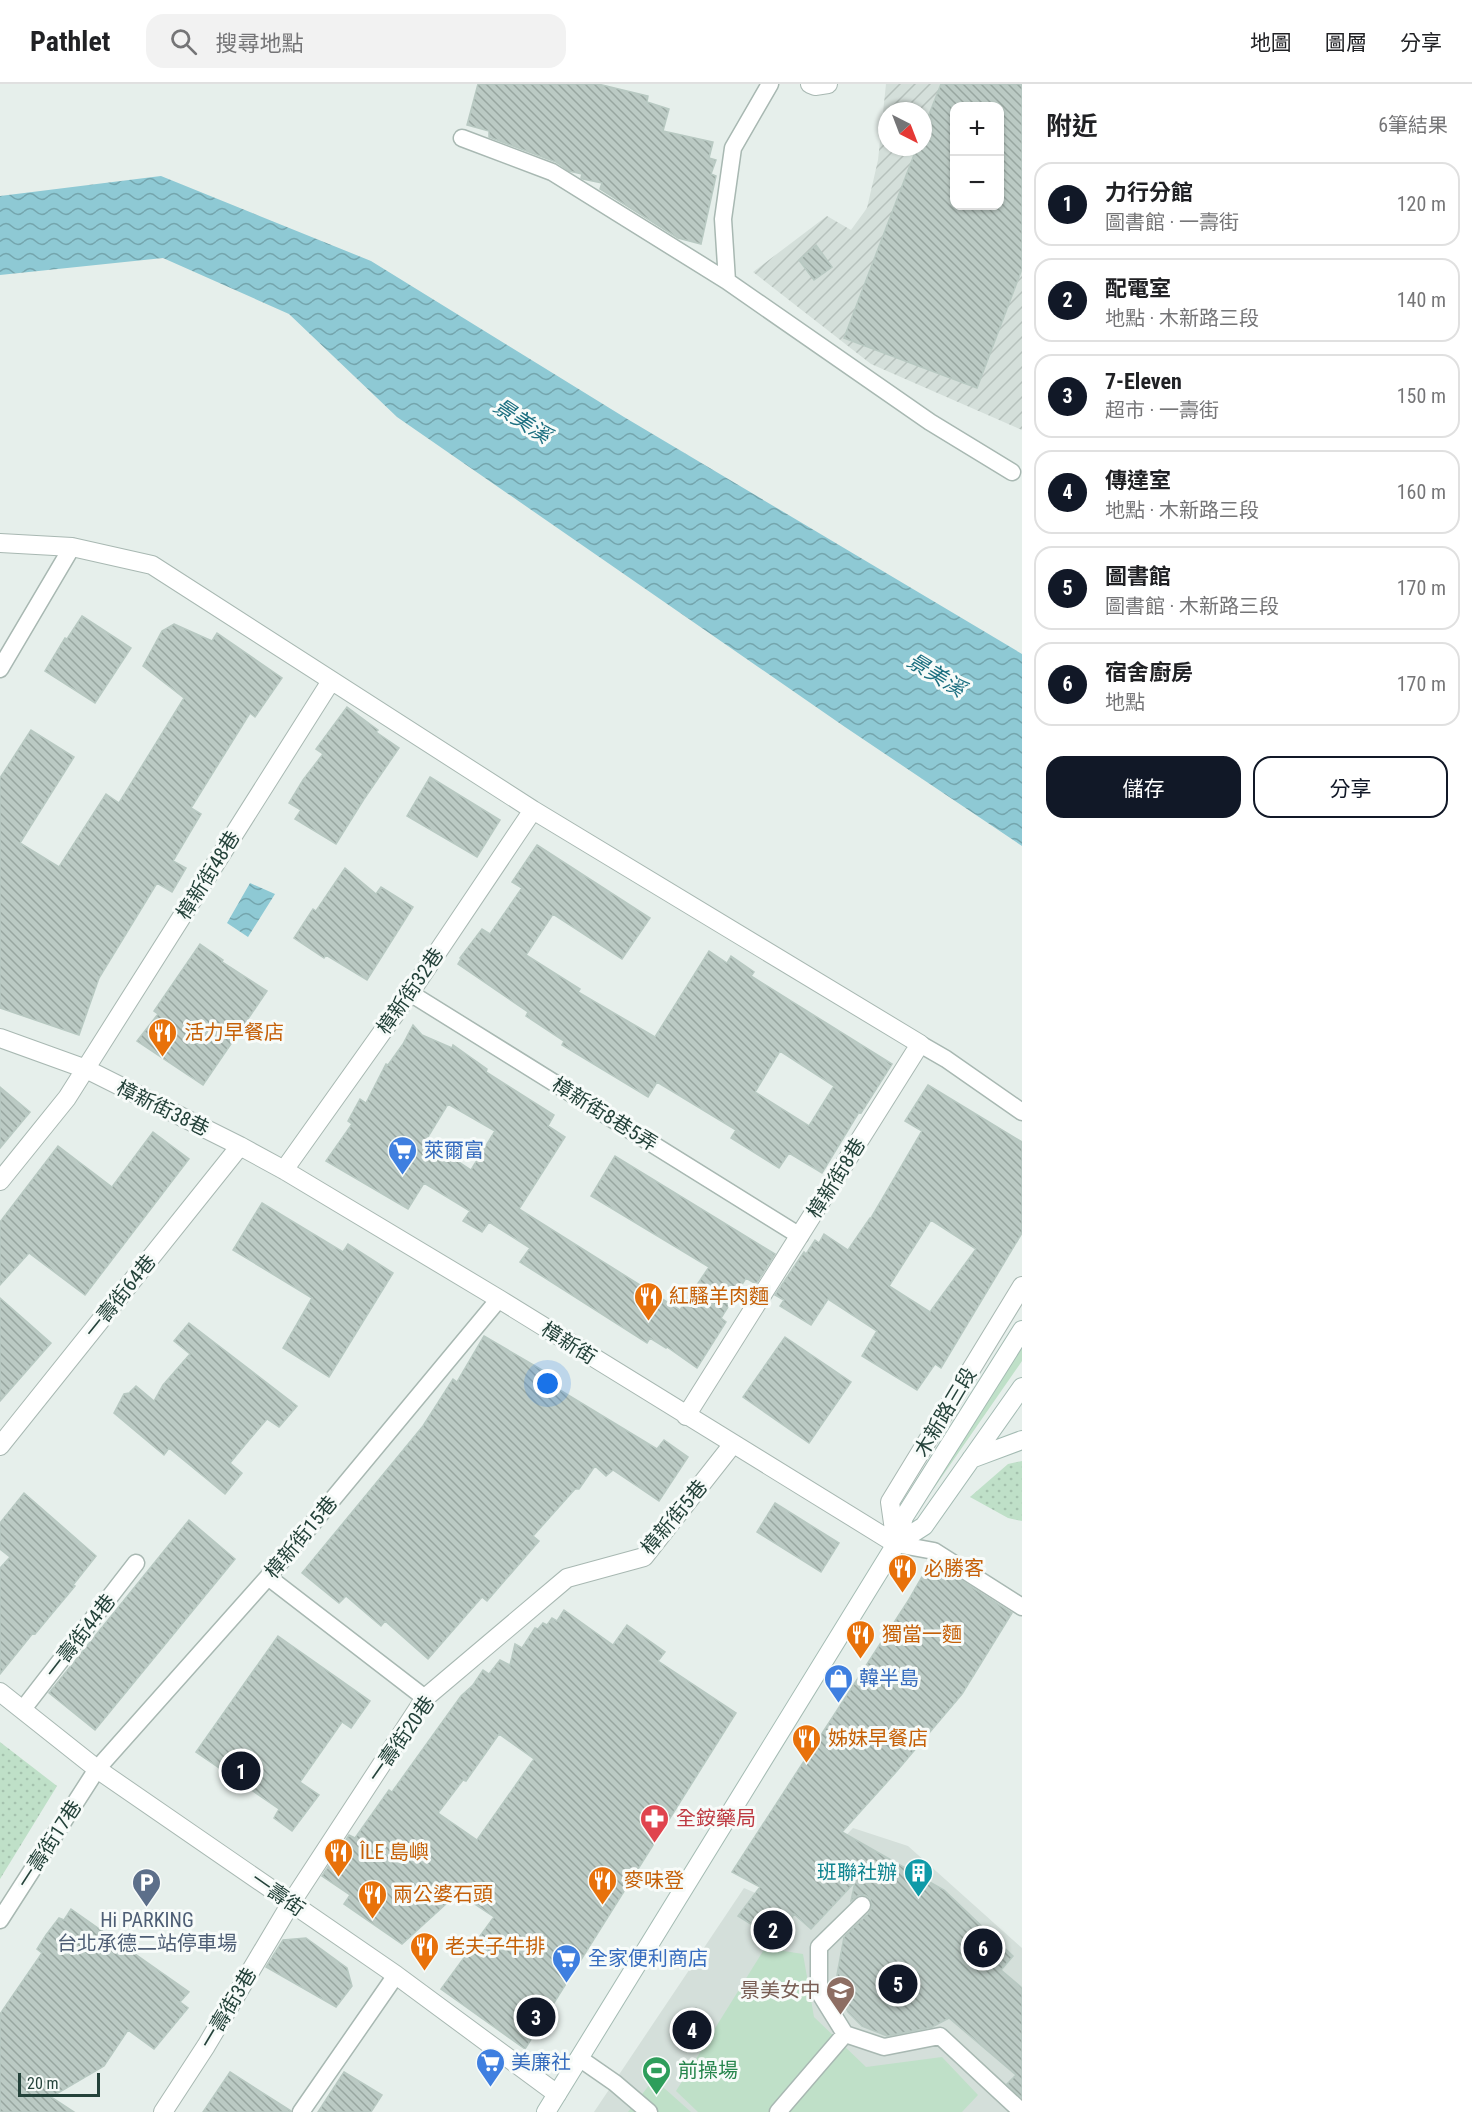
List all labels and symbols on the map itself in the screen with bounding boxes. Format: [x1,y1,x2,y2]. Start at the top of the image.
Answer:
north arrow [878,102,932,156]
water label: 景美溪 [489,394,557,450]
water label: 景美溪 [903,648,972,703]
street label: 樟新街48巷 [171,826,245,924]
street label: 樟新街32巷 [372,943,448,1039]
restaurant icon: 活力早餐店 [147,1016,179,1058]
place label: 活力早餐店 [184,1020,284,1044]
street label: 樟新街8巷5弄 [548,1072,662,1156]
street label: 樟新街38巷 [113,1075,213,1141]
supermarket icon: 萊爾富 [387,1134,419,1176]
street label: 樟新街8巷 [802,1134,870,1222]
place label: 萊爾富 [424,1138,484,1162]
street label: 一壽街64巷 [79,1250,161,1342]
restaurant icon: 紅騷羊肉麵 [632,1280,664,1322]
place label: 紅騷羊肉麵 [669,1284,769,1308]
street label: 樟新街 [537,1317,601,1369]
street label: 木新路三段 [909,1363,981,1461]
your location [533,1369,562,1398]
street label: 樟新街5巷 [636,1475,712,1559]
street label: 樟新街15巷 [260,1491,342,1583]
restaurant icon: 必勝客 [887,1552,919,1594]
place label: 必勝客 [924,1556,984,1580]
street label: 一壽街44巷 [40,1589,120,1683]
restaurant icon: 獨當一麵 [845,1618,877,1660]
place label: 獨當一麵 [882,1622,962,1646]
shop icon: 韓半島 [822,1662,854,1704]
place label: 韓半島 [859,1666,919,1690]
street label: 一壽街20巷 [363,1691,439,1787]
restaurant icon: 姊妹早餐店 [791,1722,823,1764]
place label: 姊妹早餐店 [828,1726,928,1750]
pin: 1 [222,1748,260,1794]
street label: 一壽街17巷 [12,1796,86,1892]
pharmacy icon: 全銨藥局 [639,1802,671,1844]
place label: 全銨藥局 [676,1806,756,1830]
restaurant icon: ÎLE 島嶼 [323,1836,355,1878]
place label: ÎLE 島嶼 [359,1840,429,1864]
building icon: 班聯社辦 [902,1856,934,1898]
place label: 班聯社辦 [817,1860,897,1884]
restaurant icon: 麥味登 [587,1864,619,1906]
parking icon: Hi PARKING 台北承德二站停車場 [131,1866,163,1908]
street label: 一壽街 [247,1867,309,1921]
place label: 麥味登 [624,1868,684,1892]
restaurant icon: 兩公婆石頭 [356,1878,388,1920]
place label: 兩公婆石頭 [393,1882,493,1906]
place label: Hi PARKING 台北承德二站停車場 [57,1908,237,1955]
pin: 2 [754,1908,792,1952]
pin: 6 [964,1926,1002,1970]
restaurant icon: 老夫子牛排 [408,1930,440,1972]
place label: 老夫子牛排 [445,1934,545,1958]
supermarket icon: 全家便利商店 [551,1942,583,1984]
place label: 全家便利商店 [588,1946,708,1970]
pin: 5 [878,1962,918,2006]
street label: 一壽街3巷 [195,1963,261,2053]
school or university icon: 景美女中 [825,1974,857,2016]
place label: 景美女中 [740,1978,820,2002]
pin: 3 [516,1994,556,2040]
pin: 4 [672,2008,712,2052]
supermarket icon: 美廉社 [474,2046,506,2088]
place label: 美廉社 [511,2050,571,2074]
sports icon: 前操場 [641,2054,673,2096]
place label: 前操場 [678,2058,738,2082]
scale bar [18,2070,100,2098]

